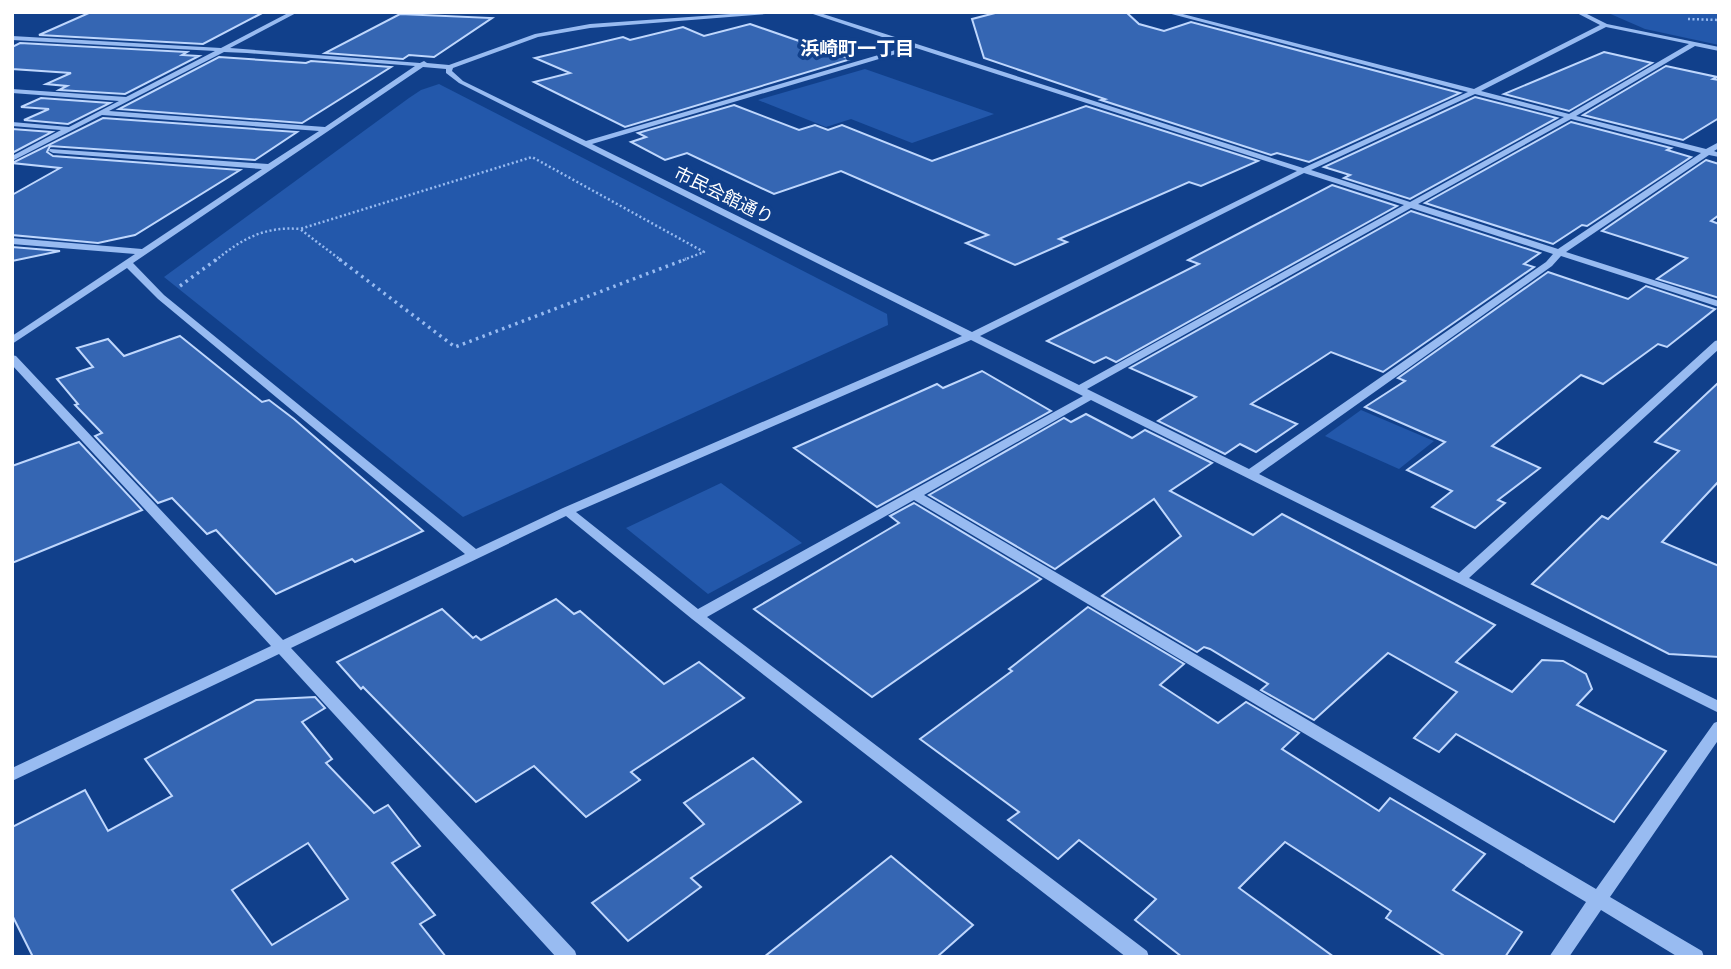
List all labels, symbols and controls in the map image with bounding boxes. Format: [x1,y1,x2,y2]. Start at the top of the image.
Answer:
district label: 浜崎町一丁目 [800,37,914,59]
street label: 市民会館通り [671,162,777,228]

